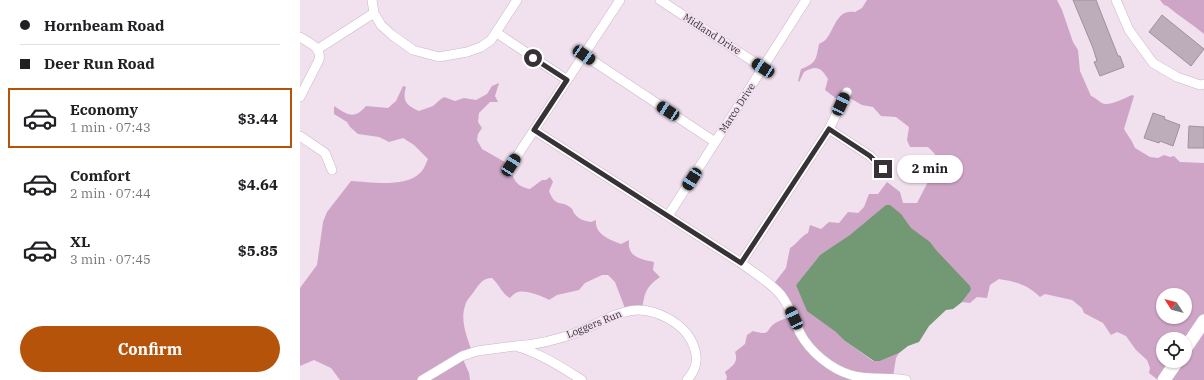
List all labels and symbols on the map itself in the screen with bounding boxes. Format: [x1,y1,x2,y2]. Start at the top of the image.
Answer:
street label: Midland Drive [681,10,743,58]
car [571,43,597,67]
route start [524,49,542,67]
car [750,56,776,80]
street label: Marco Drive [716,81,758,135]
car [830,91,852,117]
car [655,99,681,123]
car [499,152,523,178]
callout: 2 min [897,155,963,183]
route end [874,160,892,178]
car [680,166,704,192]
north arrow [1156,288,1192,324]
car [783,305,805,331]
street label: Loggers Run [564,307,624,341]

